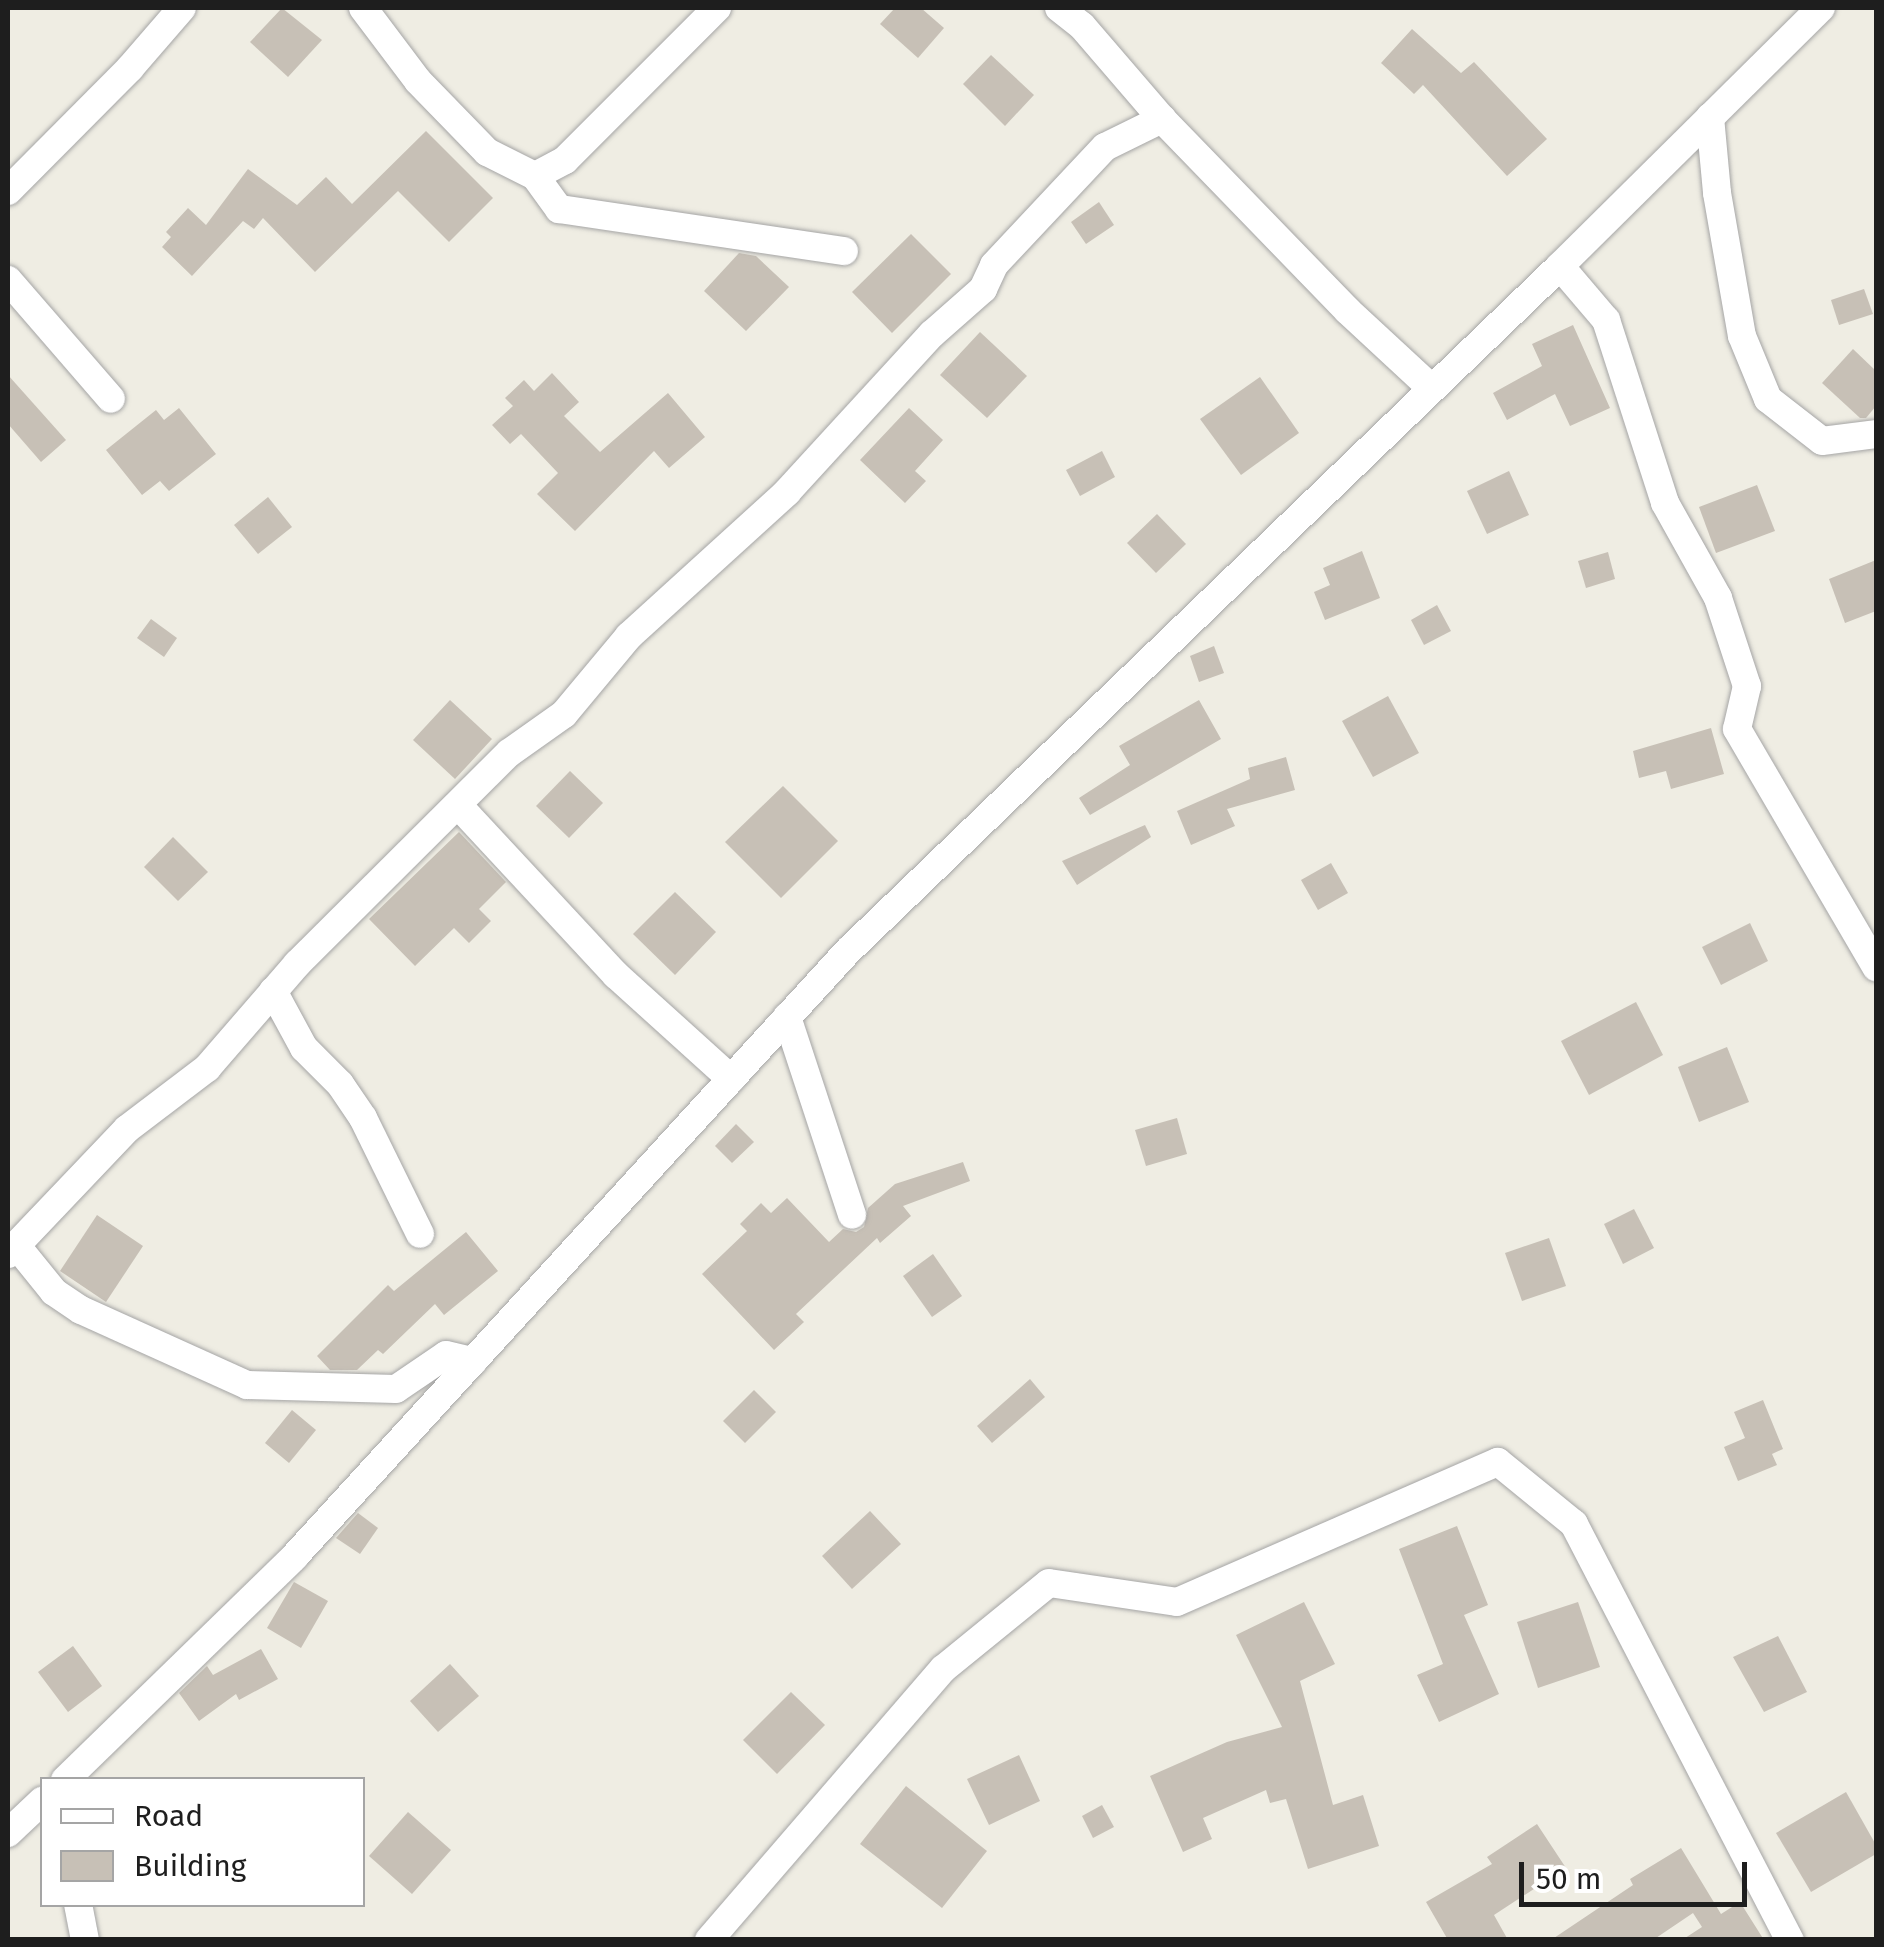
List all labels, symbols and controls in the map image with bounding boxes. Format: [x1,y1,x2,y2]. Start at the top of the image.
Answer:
legend [40,1777,365,1907]
text: Road [134,1798,203,1834]
scale bar [1524,1842,1752,1904]
text: Building [134,1848,246,1884]
text: 50 m [1536,1861,1601,1897]

